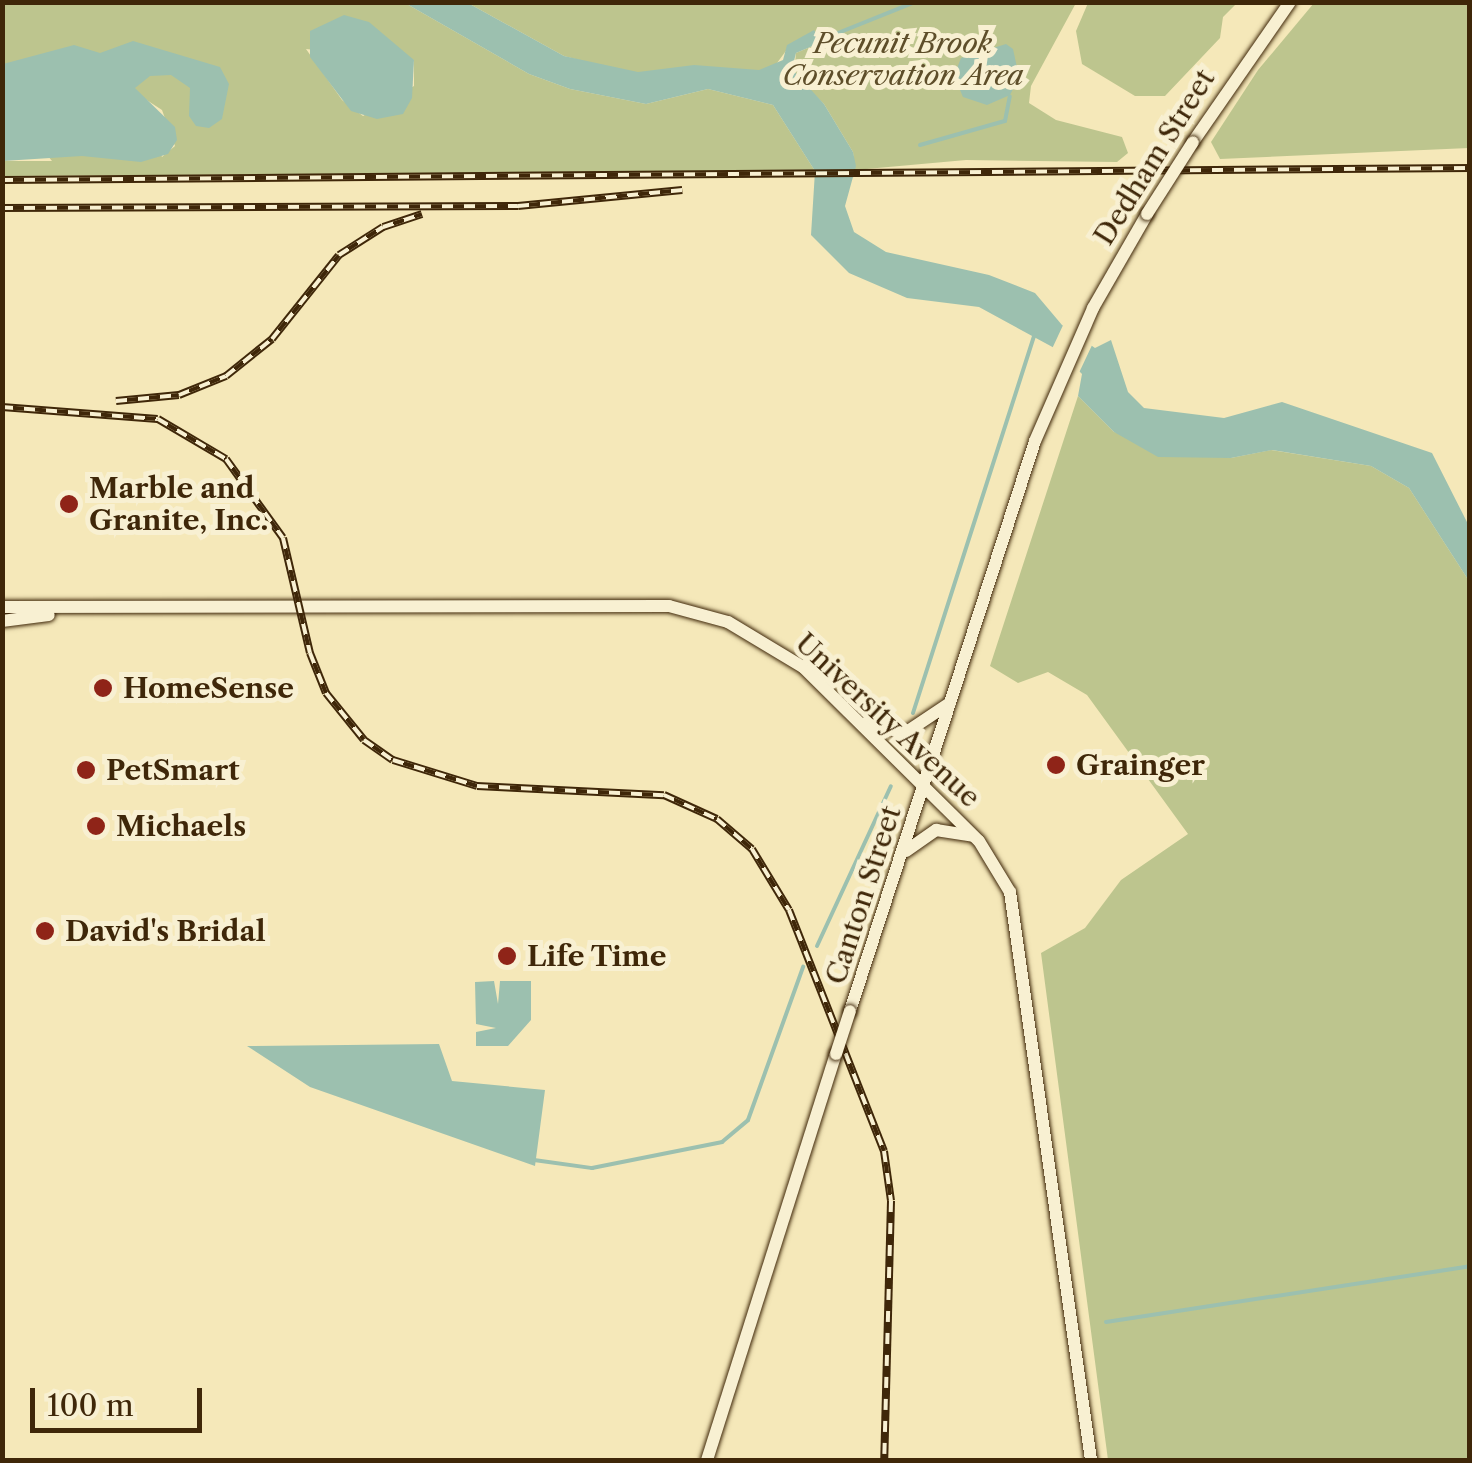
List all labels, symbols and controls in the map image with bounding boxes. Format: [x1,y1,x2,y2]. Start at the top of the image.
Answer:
park label: Pecunit Brook Conservation Area [782,26,1024,92]
street label: Dedham Street [1087,63,1221,251]
place label: Marble and Granite, Inc. [89,471,268,537]
marker: Marble and Granite, Inc. [58,493,80,515]
street label: University Avenue [788,625,988,815]
place label: HomeSense [123,671,294,705]
marker: HomeSense [92,677,114,699]
place label: Grainger [1076,748,1205,782]
place label: PetSmart [106,753,239,787]
marker: Grainger [1045,754,1067,776]
marker: PetSmart [75,759,97,781]
street label: Canton Street [818,802,908,988]
place label: Michaels [116,809,246,843]
marker: Michaels [85,815,107,837]
place label: David's Bridal [65,914,266,948]
marker: David's Bridal [34,920,56,942]
place label: Life Time [527,939,667,973]
marker: Life Time [496,945,518,967]
scale bar [35,1368,208,1430]
text: 100 m [47,1387,134,1424]

